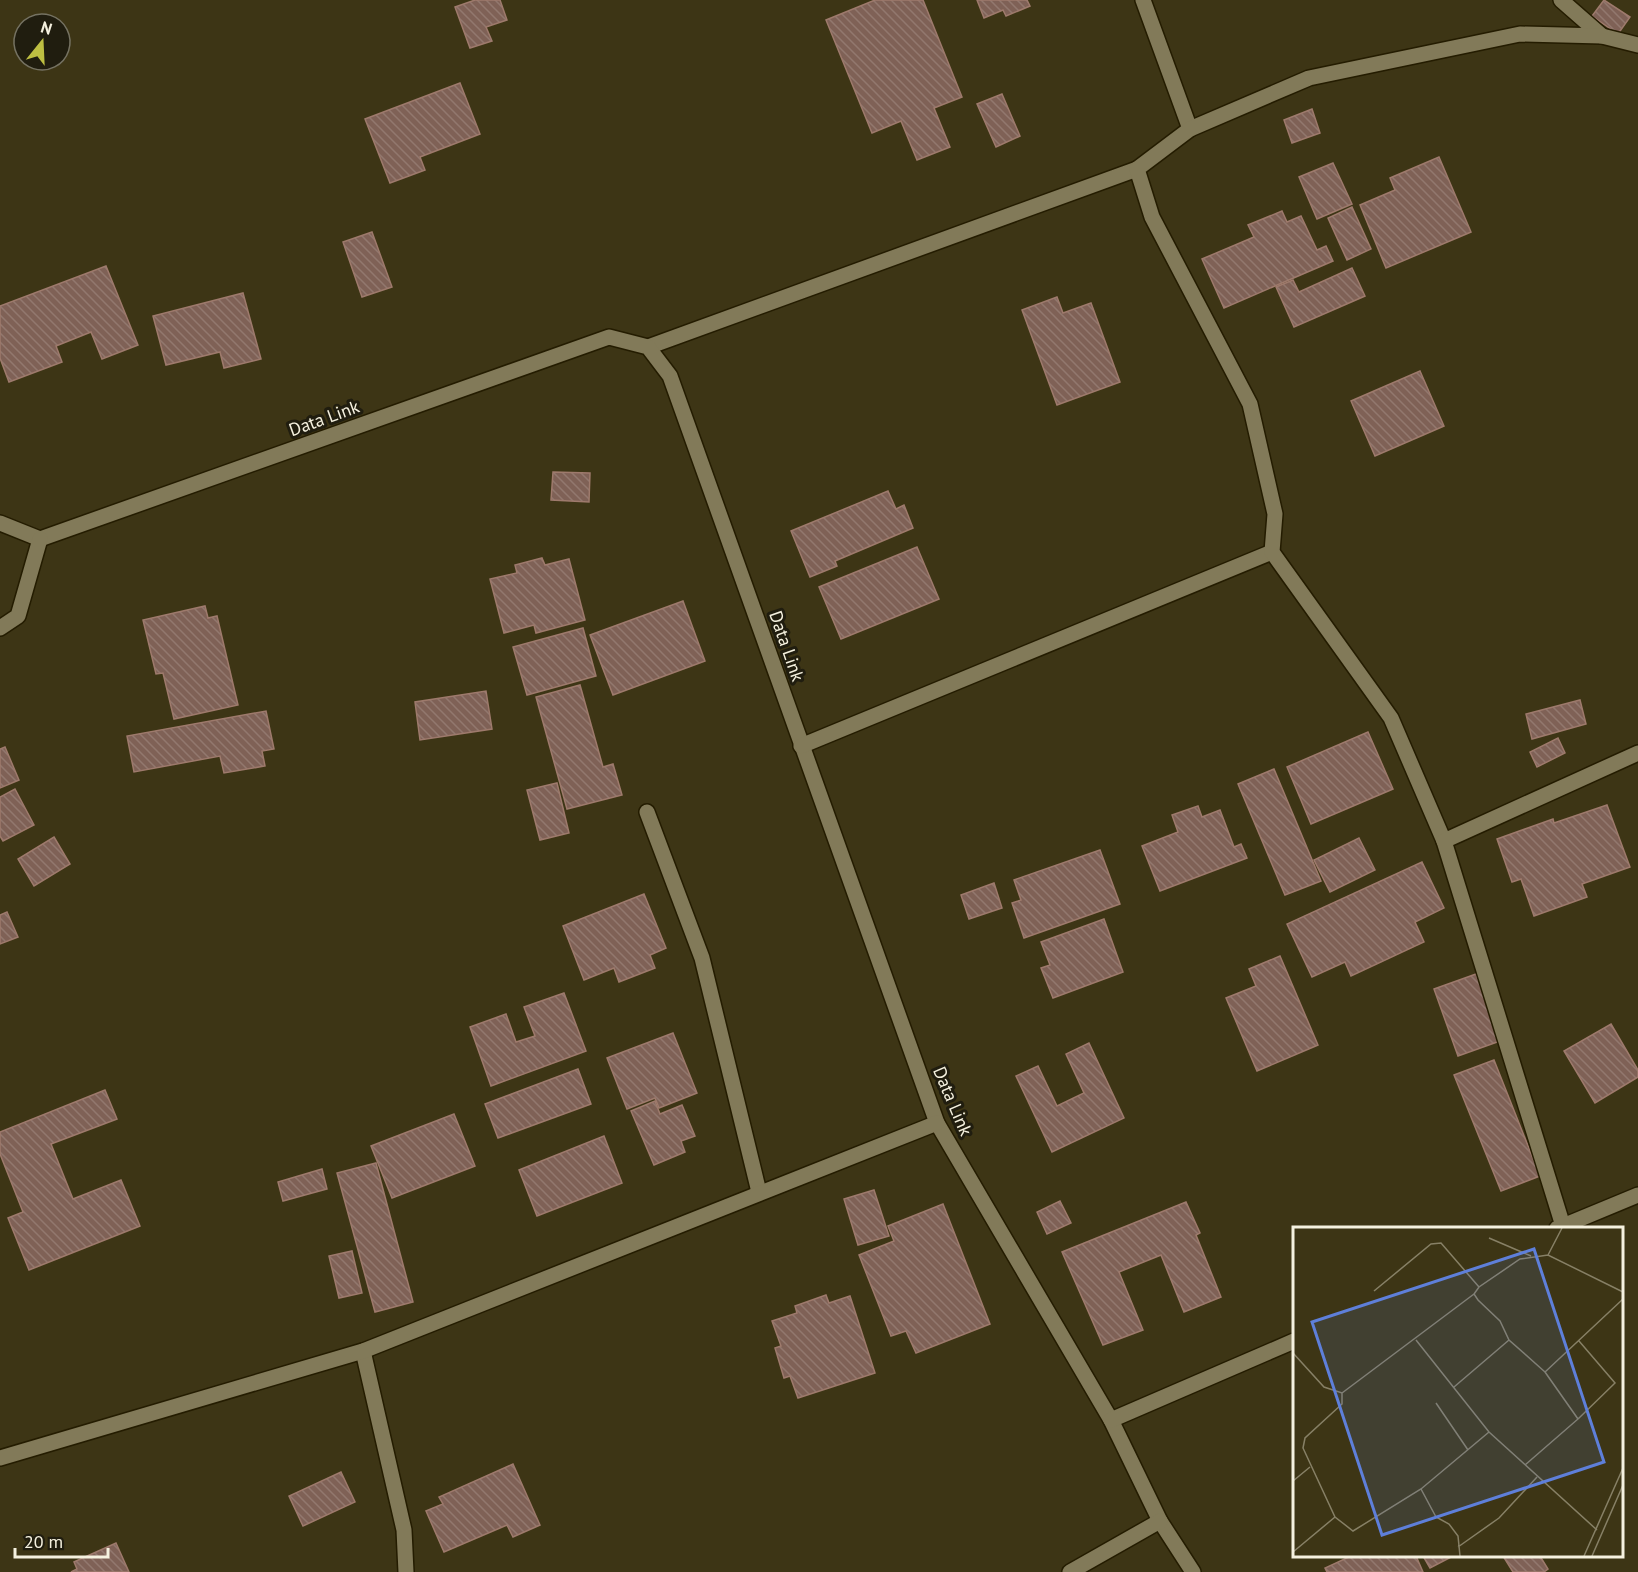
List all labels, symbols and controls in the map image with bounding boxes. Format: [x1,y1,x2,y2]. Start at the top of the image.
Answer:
north arrow [12,12,72,72]
text: N [39,17,55,39]
street label: Data Link [286,395,363,441]
street label: Data Link [764,608,810,685]
street label: Data Link [928,1063,978,1139]
inset map [1293,1227,1623,1557]
scale bar [15,1521,108,1559]
text: 20 m [24,1530,63,1553]

